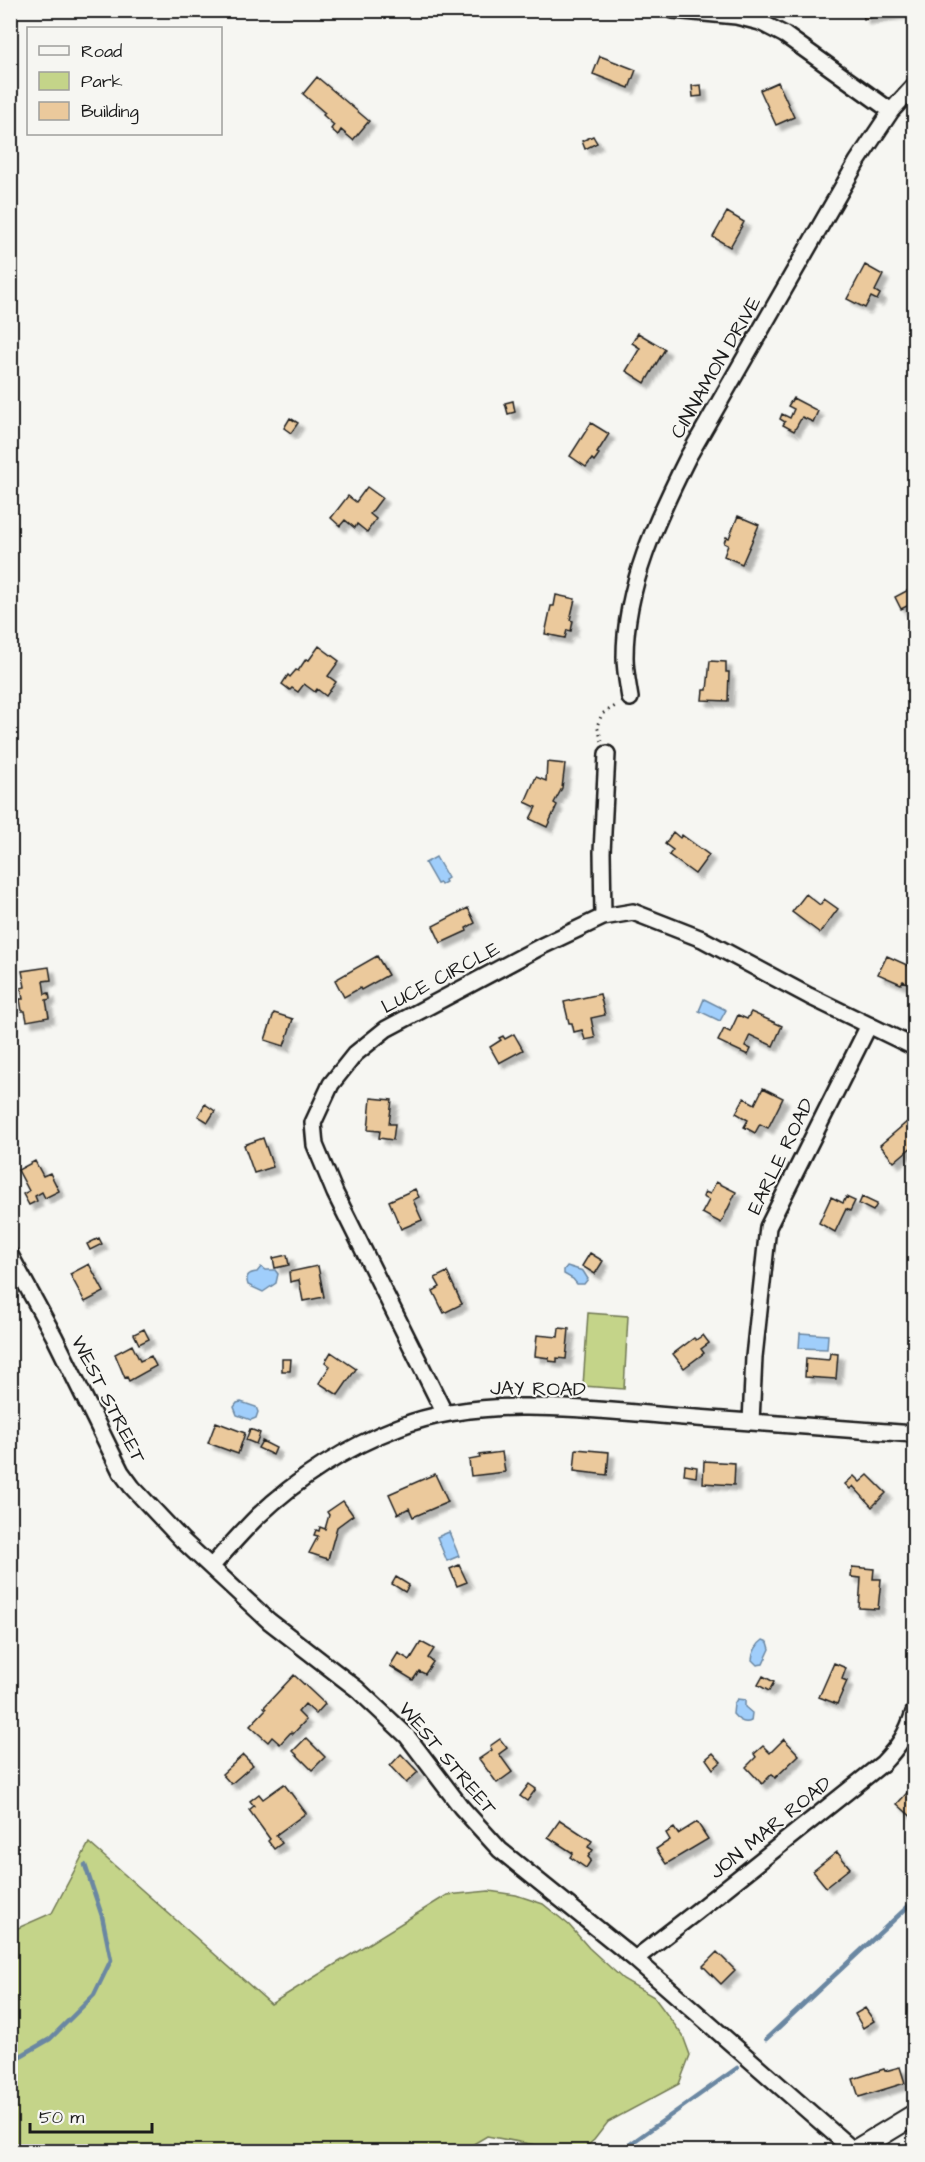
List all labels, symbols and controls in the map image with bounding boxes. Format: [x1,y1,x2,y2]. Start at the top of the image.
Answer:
legend [27,27,222,135]
text: Road [81,39,122,64]
text: Park [81,69,123,94]
text: Building [81,99,139,125]
street label: CINNAMON DRIVE [664,291,768,444]
street label: LUCE CIRCLE [376,935,505,1021]
street label: EARLE ROAD [741,1094,821,1219]
street label: WEST STREET [64,1331,153,1469]
street label: JAY ROAD [490,1374,586,1404]
street label: WEST STREET [392,1696,503,1822]
street label: JON MAR ROAD [704,1770,838,1886]
scale bar [30,2096,152,2134]
text: 50 m [39,2105,84,2130]

